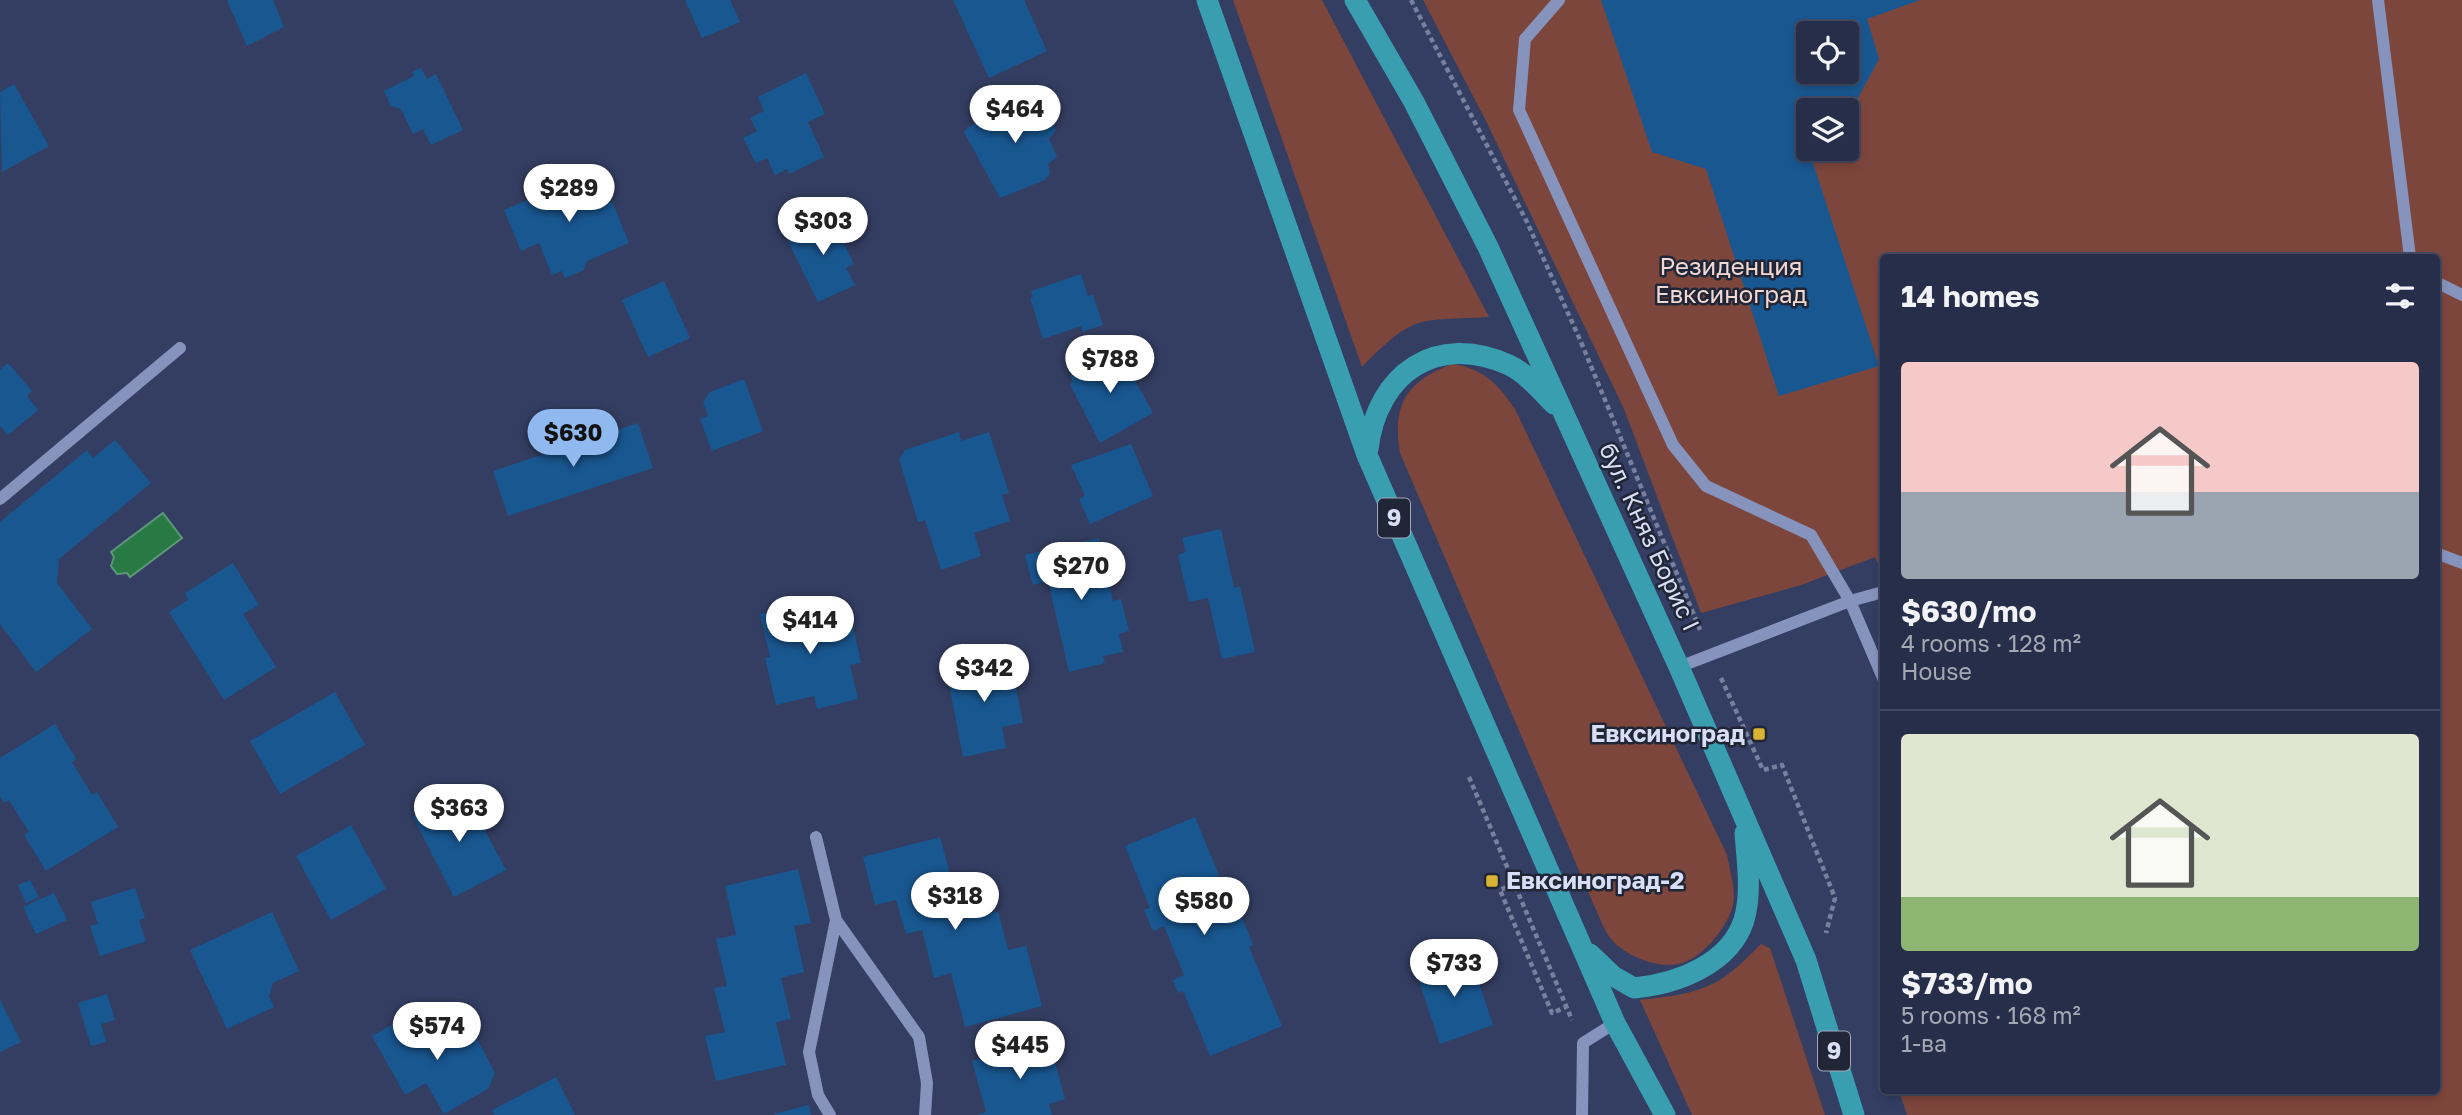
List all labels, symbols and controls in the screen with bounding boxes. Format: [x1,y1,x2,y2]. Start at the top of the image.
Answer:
map controls [1796,21,1859,161]
button: locate [1796,21,1859,84]
pin: $464 [974,86,1056,145]
text: $464 [986,94,1044,122]
button: layers [1796,98,1859,161]
pin: $289 [528,164,610,224]
text: $289 [540,173,598,201]
pin: $303 [782,198,864,257]
text: $303 [794,206,852,234]
park label: Резиденция Евксиноград [1655,251,1807,308]
icon: filters [2381,277,2419,315]
text: 14 homes [1901,278,2040,314]
pin: $788 [1069,336,1151,395]
text: $788 [1081,344,1139,372]
icon: home [2097,408,2223,534]
pin: $630 [532,410,614,469]
text: $630 [544,418,603,446]
street label: бул. Княз Борис I [1594,438,1707,635]
road number: 9 [1378,498,1410,538]
pin: $270 [1040,542,1122,602]
text: $270 [1053,551,1109,579]
text: $630/mo [1901,593,2037,629]
pin: $414 [769,596,851,656]
text: $414 [782,605,838,633]
text: 4 rooms · 128 m² [1901,629,2081,657]
pin: $342 [943,644,1025,704]
text: $342 [955,653,1013,681]
text: House [1901,657,1972,685]
place label: Евксиноград [1590,718,1745,747]
marker: Евксиноград [1751,726,1767,742]
icon: home [2097,780,2223,906]
pin: $363 [418,784,500,844]
text: $363 [430,793,488,821]
place label: Евксиноград-2 [1506,865,1684,894]
pin: $318 [914,872,996,932]
marker: Евксиноград-2 [1484,873,1500,889]
pin: $580 [1163,878,1245,937]
text: $318 [927,881,983,909]
text: $580 [1174,886,1234,914]
pin: $733 [1413,940,1495,999]
text: $733 [1426,948,1482,976]
text: $733/mo [1901,965,2033,1001]
text: 5 rooms · 168 m² [1901,1001,2081,1029]
pin: $574 [396,1002,478,1062]
text: $574 [409,1011,465,1039]
pin: $445 [979,1021,1061,1081]
text: 1-ва [1901,1029,1947,1057]
text: $445 [991,1030,1049,1058]
road number: 9 [1818,1032,1850,1070]

